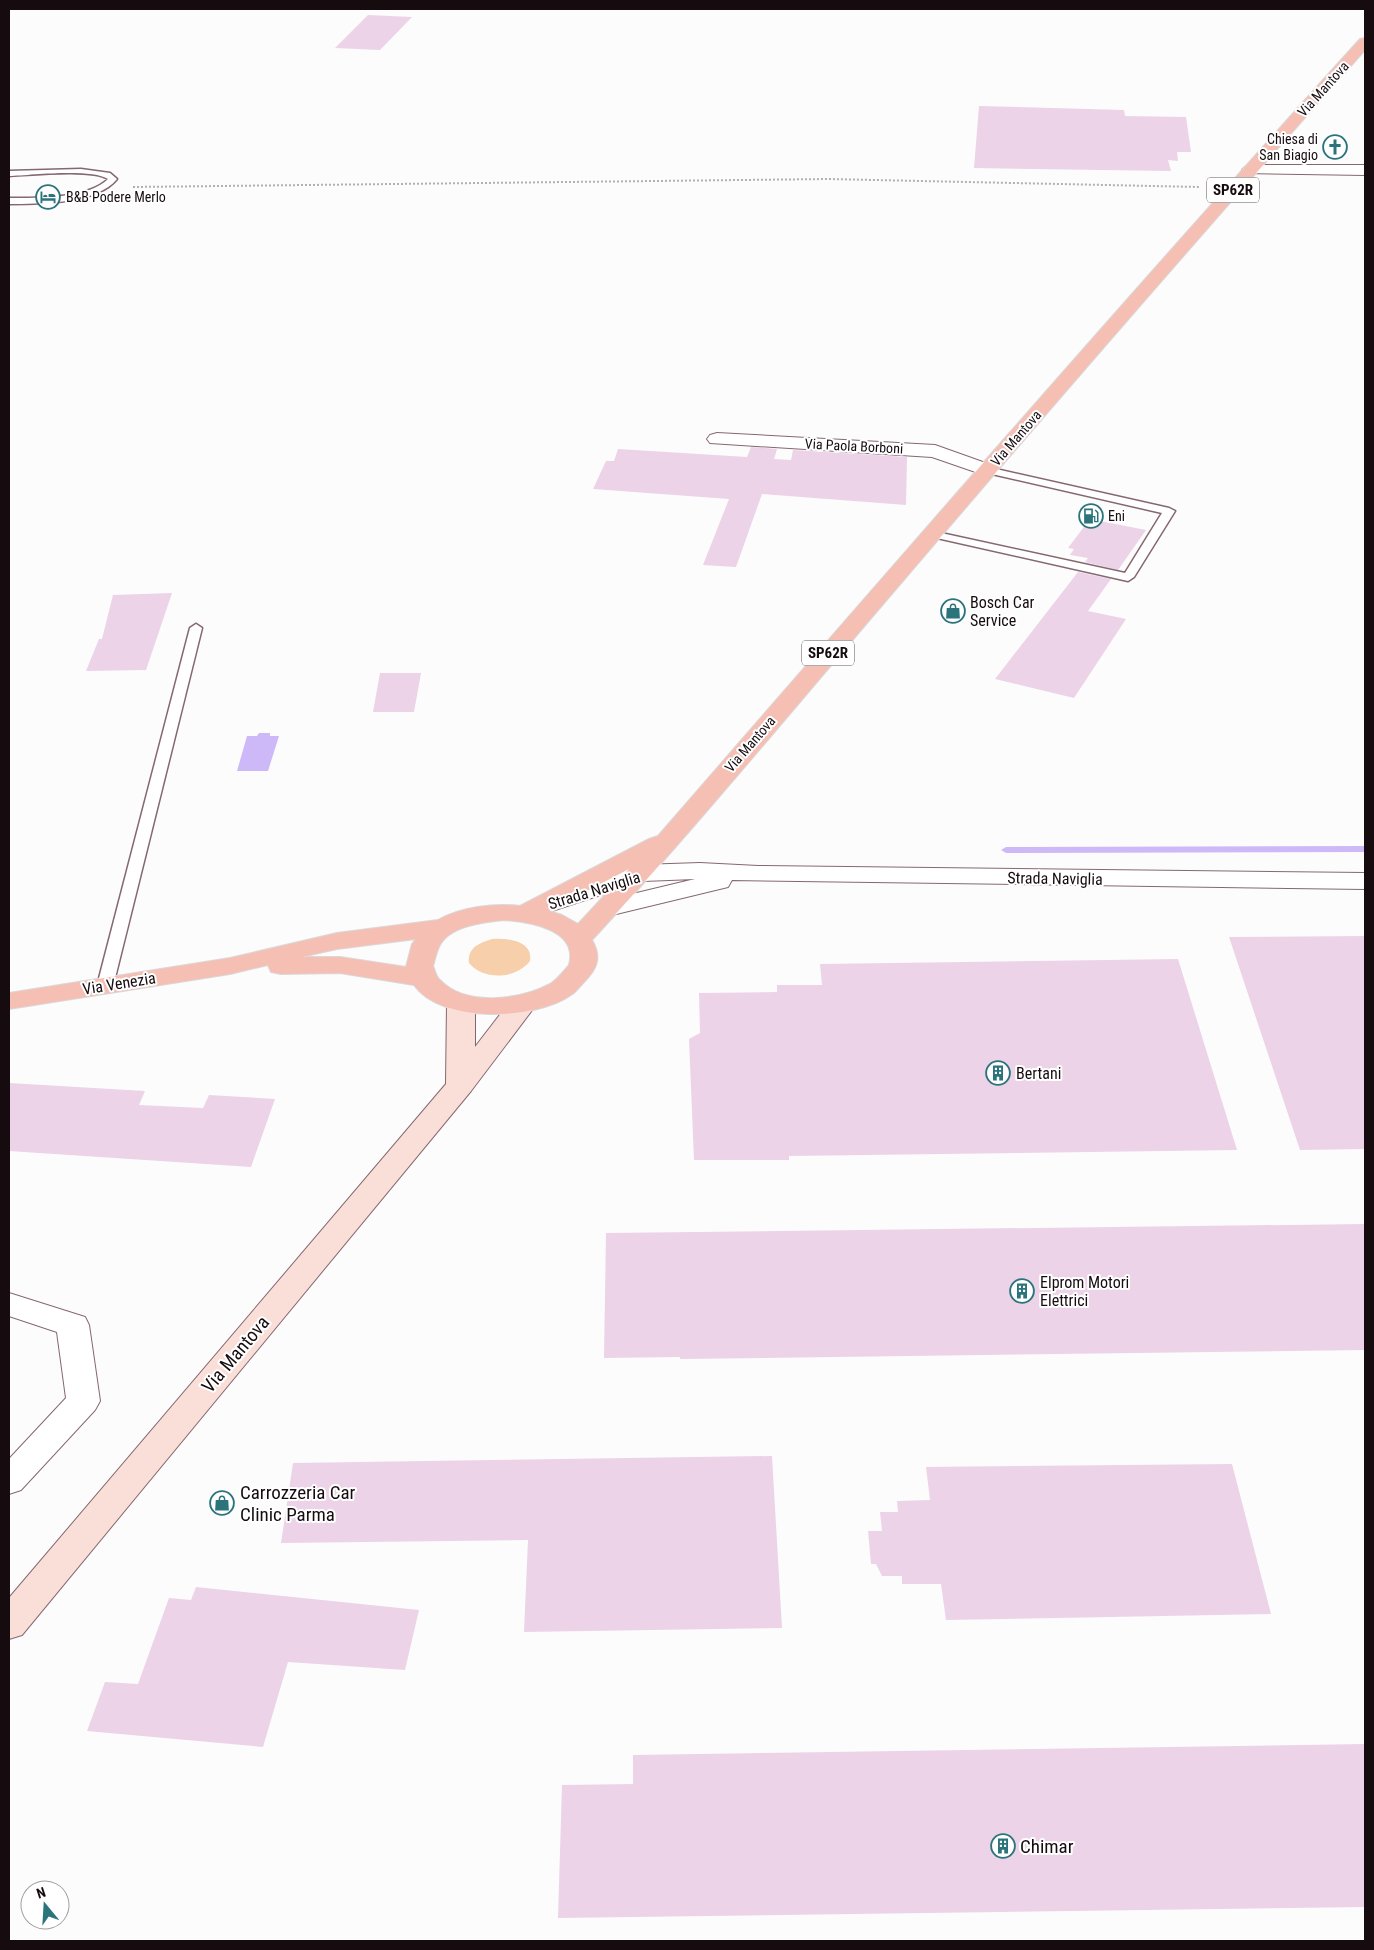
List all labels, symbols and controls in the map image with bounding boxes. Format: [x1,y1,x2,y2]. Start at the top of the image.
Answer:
street label: Via Mantova [1294,58,1352,120]
place label: Chiesa di San Biagio [1259,131,1318,163]
church icon: Chiesa di San Biagio [1322,134,1348,160]
road number: SP62R [1207,178,1259,202]
hotel icon: B&B Podere Merlo [35,184,61,210]
place label: B&B Podere Merlo [66,189,166,205]
street label: Via Mantova [987,407,1045,469]
street label: Via Paola Borboni [804,435,904,457]
fuel station icon: Eni [1078,503,1104,529]
place label: Eni [1108,508,1125,524]
place label: Bosch Car Service [970,593,1035,630]
shop icon: Bosch Car Service [940,598,966,624]
road number: SP62R [802,640,854,666]
street label: Via Mantova [721,713,779,775]
street label: Strada Naviglia [546,867,643,914]
street label: Strada Naviglia [1007,868,1103,889]
street label: Via Venezia [81,968,157,999]
building icon: Bertani [985,1060,1011,1086]
place label: Bertani [1016,1064,1061,1083]
place label: Elprom Motori Elettrici [1040,1273,1129,1310]
building icon: Elprom Motori Elettrici [1009,1278,1035,1304]
street label: Via Mantova [197,1311,274,1397]
place label: Carrozzeria Car Clinic Parma [240,1481,356,1526]
shop icon: Carrozzeria Car Clinic Parma [209,1490,235,1516]
building icon: Chimar [990,1833,1016,1859]
place label: Chimar [1020,1835,1074,1858]
north arrow [20,1880,70,1930]
text: N [34,1884,48,1902]

